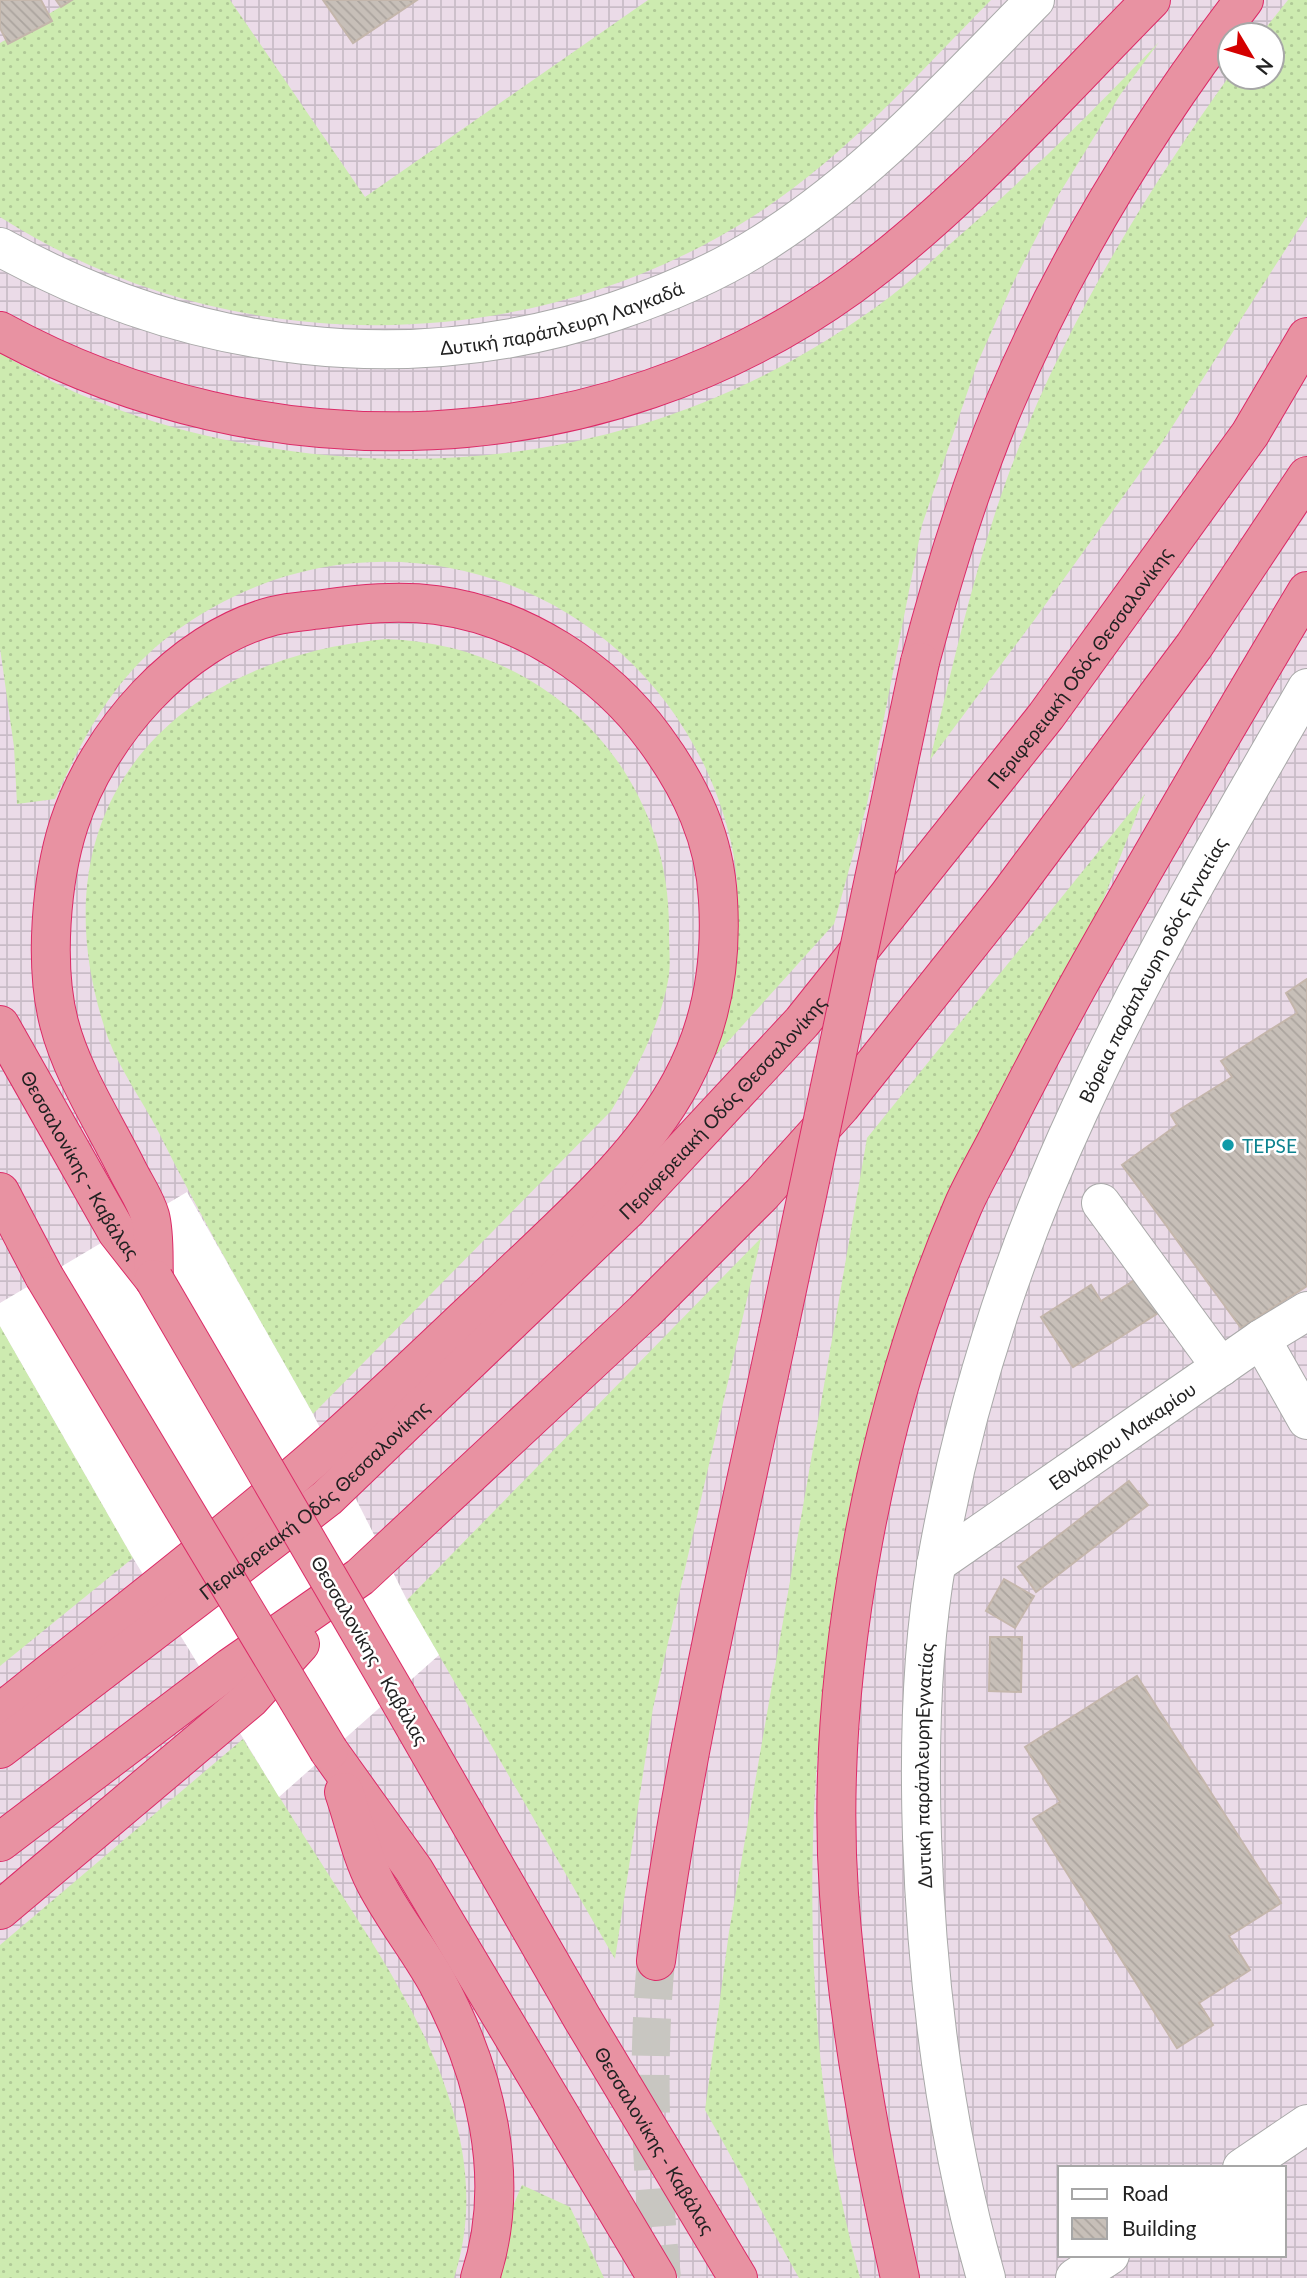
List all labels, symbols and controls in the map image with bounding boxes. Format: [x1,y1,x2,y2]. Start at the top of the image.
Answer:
north arrow [1216,21,1286,91]
text: N [1251,54,1278,80]
street label: Δυτική παράπλευρη Λαγκαδά [439,275,687,359]
street label: Περιφερειακή Οδός Θεσσαλονίκης [982,542,1176,793]
street label: Βόρεια παράπλευρη οδός Εγνατίας [1073,832,1231,1106]
street label: Περιφερειακή Οδός Θεσσαλονίκης [614,991,830,1223]
street label: Θεσσαλονίκης - Καβάλας [16,1066,145,1263]
place label: TEPSE [1242,1134,1297,1157]
marker: TEPSE [1220,1137,1236,1153]
street label: Εθνάρχου Μακαρίου [1044,1377,1200,1494]
street label: Περιφερειακή Οδός Θεσσαλονίκης [194,1395,433,1604]
street label: Θεσσαλονίκης - Καβάλας [306,1551,434,1749]
street label: Δυτική παράπλευρηΕγνατίας [909,1642,938,1889]
street label: Θεσσαλονίκης - Καβάλας [590,2042,720,2238]
legend [1058,2166,1286,2257]
text: Road [1122,2180,1169,2205]
text: Building [1122,2215,1197,2240]

